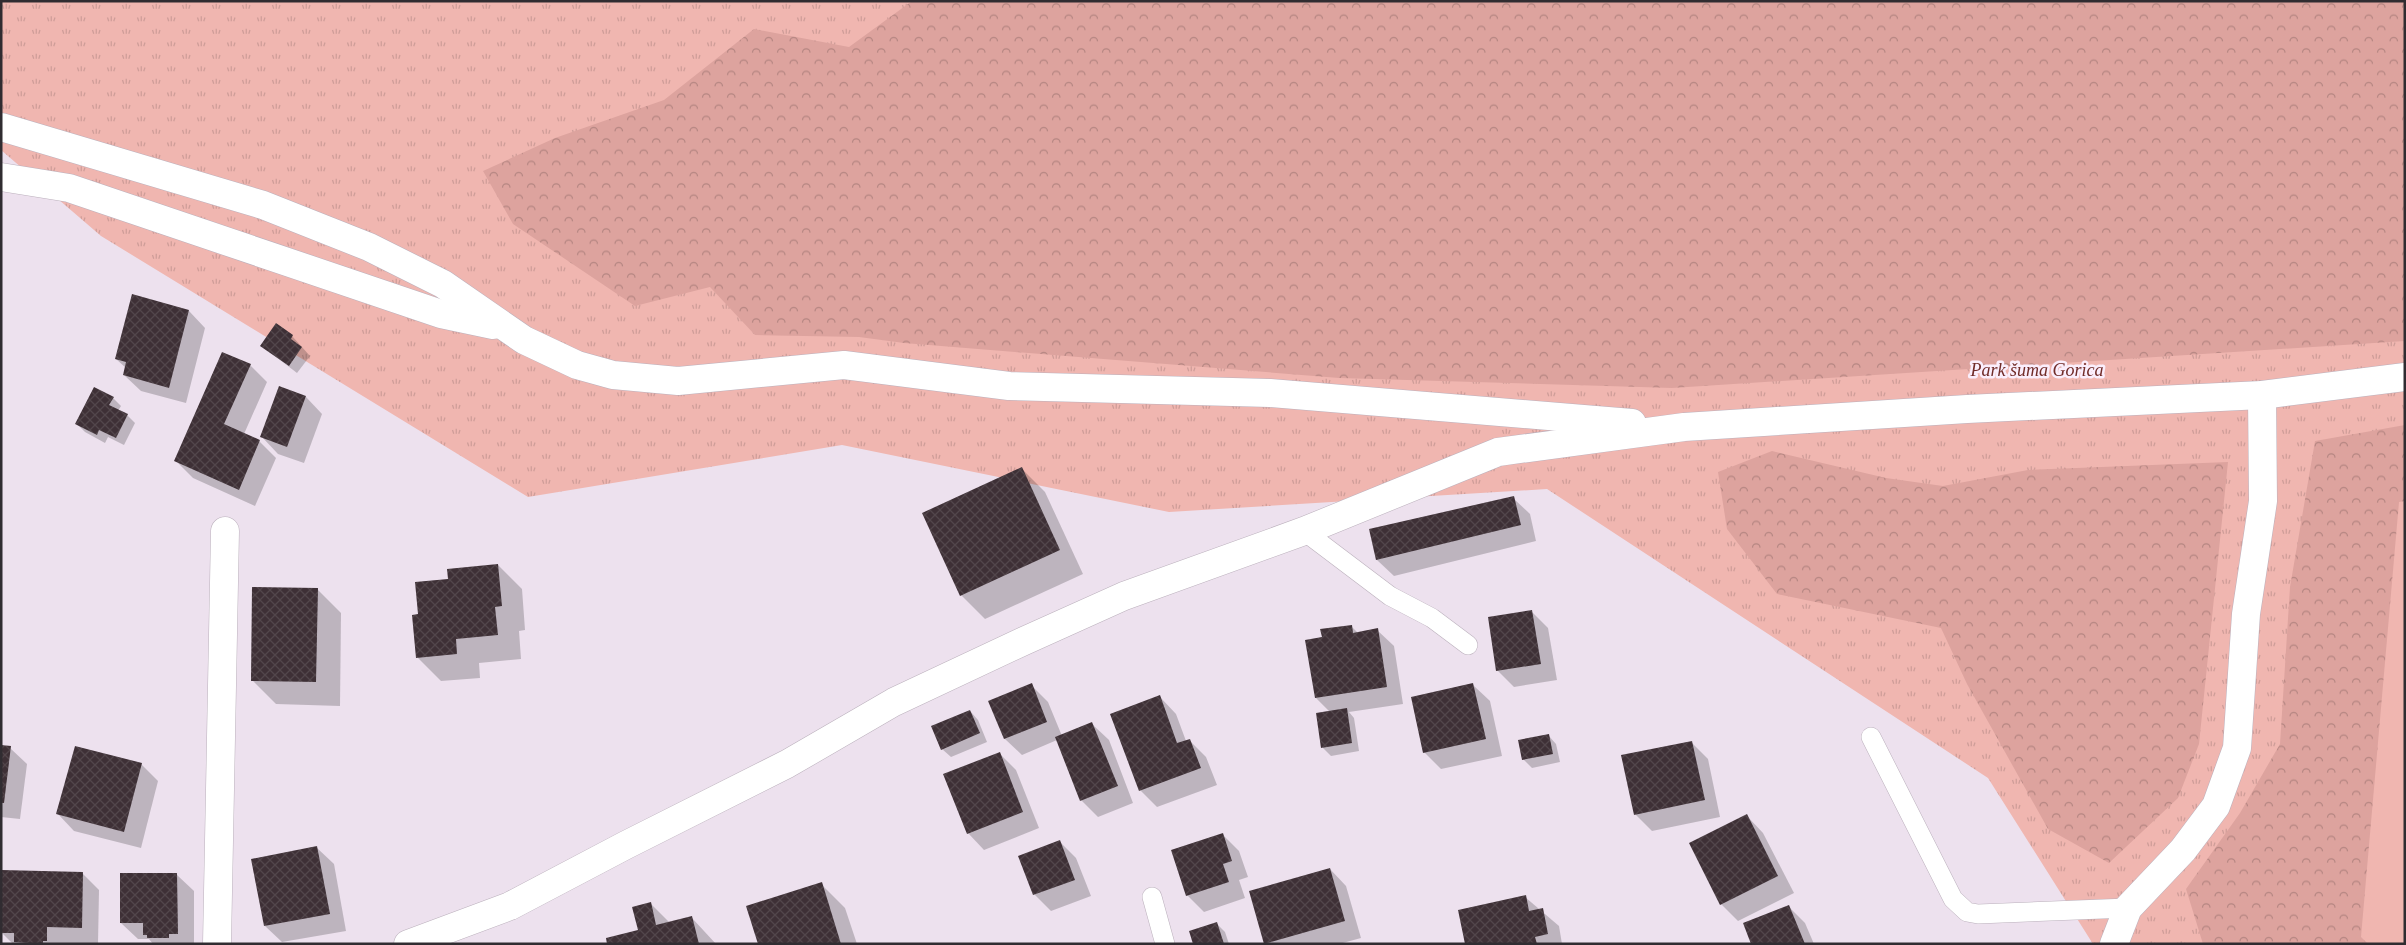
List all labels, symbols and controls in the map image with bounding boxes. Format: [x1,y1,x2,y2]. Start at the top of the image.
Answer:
park label: Park šuma Gorica [1970,360,2104,380]

